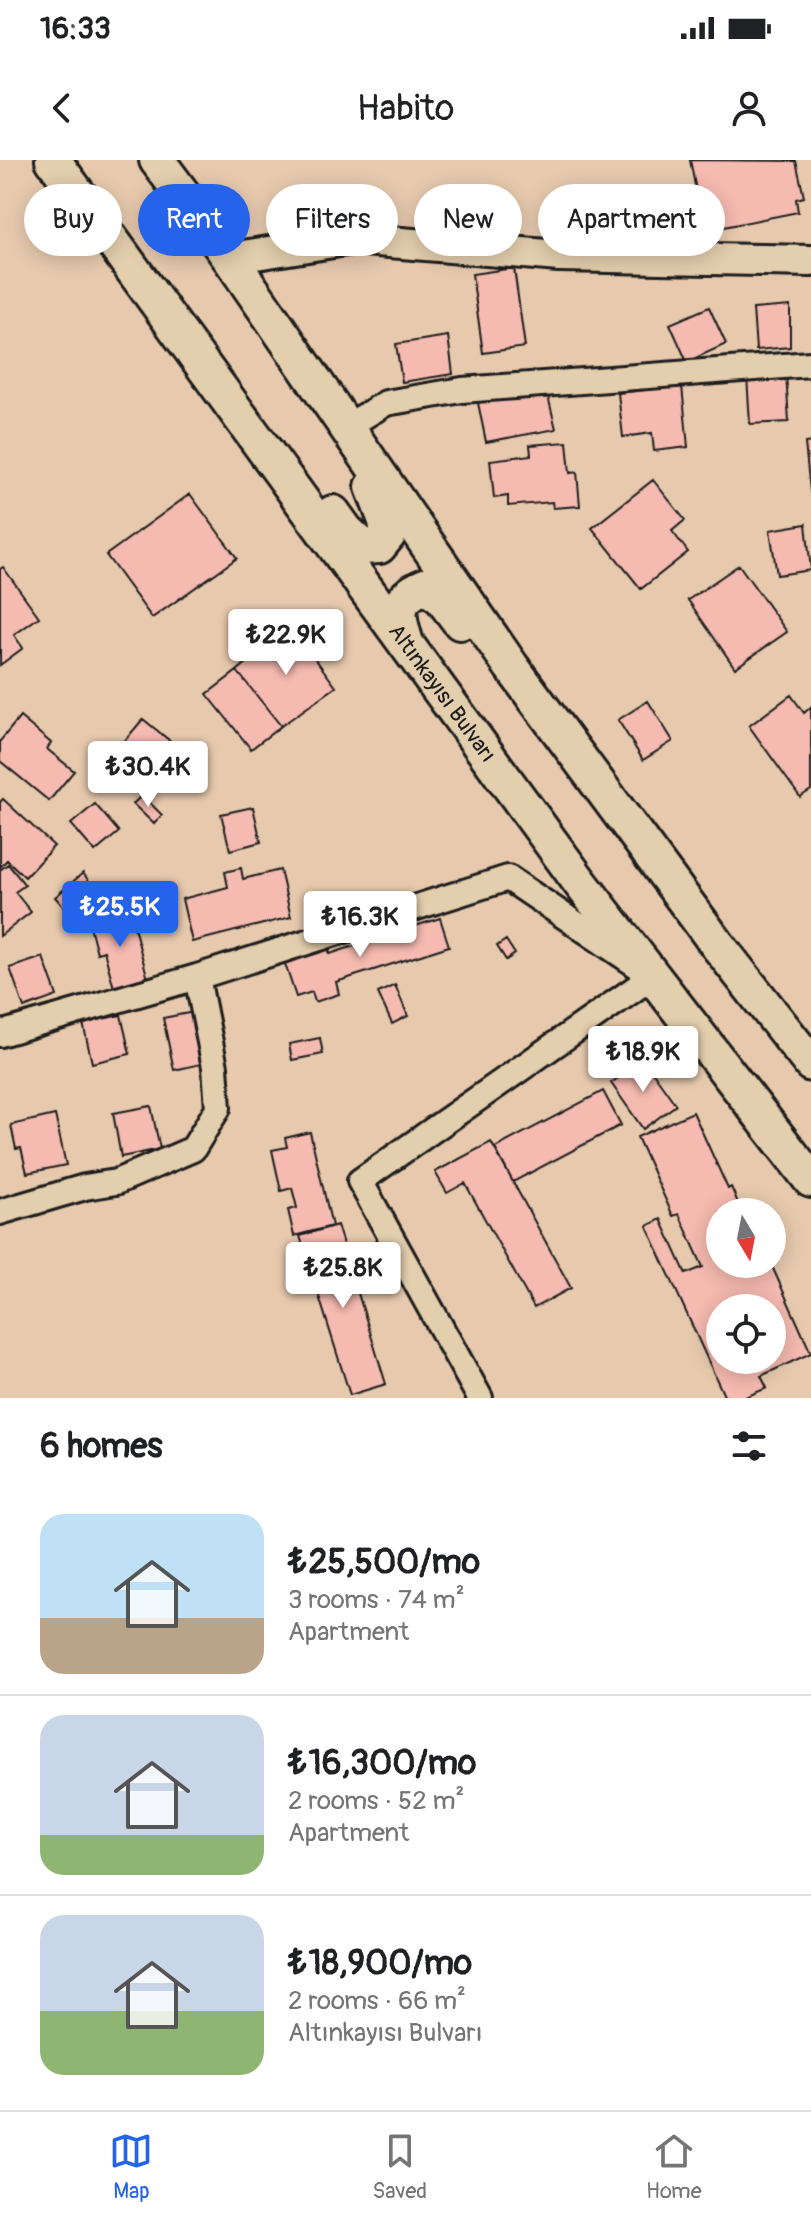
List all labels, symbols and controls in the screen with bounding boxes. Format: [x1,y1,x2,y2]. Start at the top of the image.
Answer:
text: 16:33 [40,10,111,47]
icon: back [40,86,84,130]
text: Habito [357,86,454,131]
icon: person [727,86,771,130]
chip: Buy [24,184,122,256]
chip: Rent [138,184,250,256]
chip: Filters [266,184,398,256]
chip: New [414,184,522,256]
chip: Apartment [538,184,725,256]
pin: ₺22.9K [221,609,351,677]
street label: Altınkayısı Bulvarı [382,618,502,768]
text: ₺22.9K [246,619,326,651]
pin: ₺30.4K [83,741,213,809]
text: ₺30.4K [106,751,190,783]
pin: ₺25.5K [55,881,185,949]
text: ₺25.5K [80,891,160,923]
pin: ₺16.3K [295,891,425,959]
text: ₺16.3K [322,901,398,933]
pin: ₺18.9K [578,1026,708,1094]
text: ₺18.9K [606,1036,680,1068]
north arrow [706,1198,786,1278]
map controls [706,1198,786,1374]
pin: ₺25.8K [278,1242,408,1310]
text: ₺25.8K [304,1252,382,1284]
button: locate [706,1294,786,1374]
icon: filters [727,1424,771,1468]
text: 6 homes [40,1425,163,1468]
text: ₺25,500/mo [288,1541,480,1584]
icon: home [104,1546,200,1642]
text: 3 rooms · 74 m² [288,1584,465,1616]
text: Apartment [288,1616,409,1648]
text: ₺16,300/mo [288,1742,476,1785]
icon: home [104,1747,200,1843]
text: 2 rooms · 52 m² [288,1785,464,1817]
text: Apartment [288,1817,409,1849]
text: ₺18,900/mo [288,1942,472,1985]
icon: home [104,1947,200,2043]
text: 2 rooms · 66 m² [288,1985,466,2017]
text: Altınkayısı Bulvarı [288,2017,483,2049]
tab: Map [109,2129,153,2205]
tab: Saved [372,2129,427,2205]
tab: Home [646,2129,701,2205]

